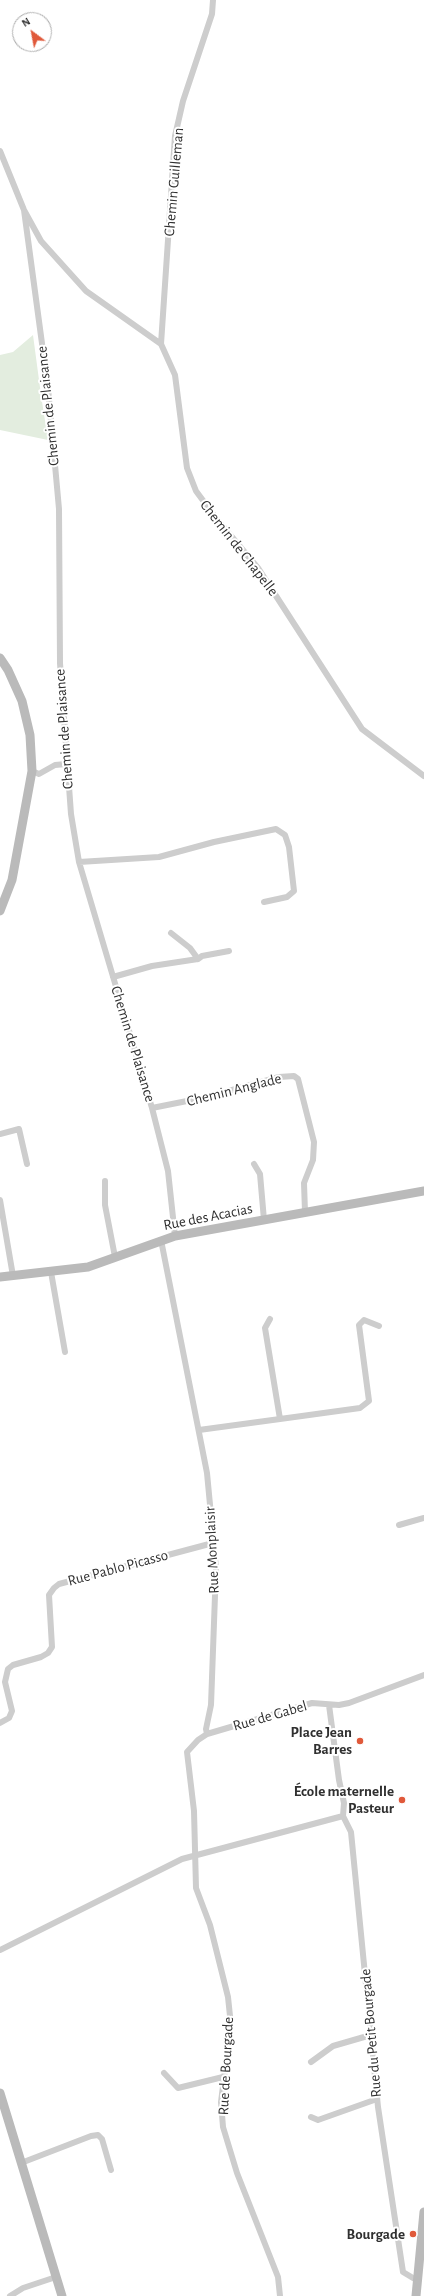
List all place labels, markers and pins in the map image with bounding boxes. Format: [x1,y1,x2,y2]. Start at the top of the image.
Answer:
place label: Place Jean Barres [291,1723,352,1758]
marker: Place Jean Barres [355,1736,365,1746]
place label: École maternelle Pasteur [294,1782,394,1817]
marker: École maternelle Pasteur [397,1795,407,1805]
place label: Bourgade [347,2225,405,2243]
marker: Bourgade [408,2229,418,2239]

